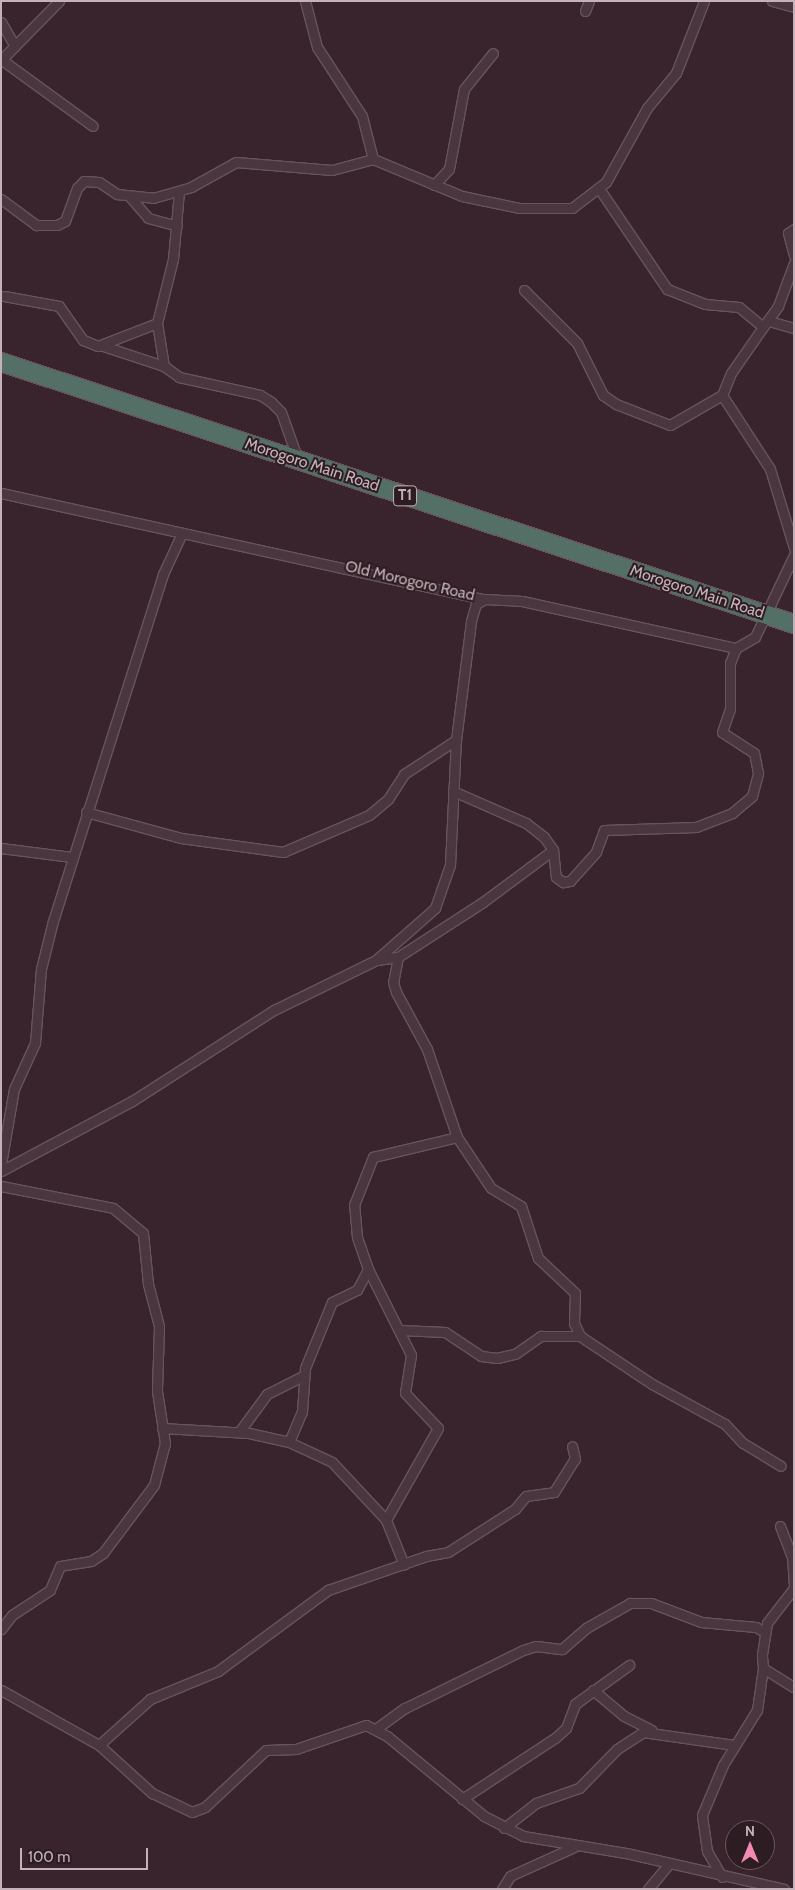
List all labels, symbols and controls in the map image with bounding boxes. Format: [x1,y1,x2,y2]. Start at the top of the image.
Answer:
street label: Morogoro Main Road [242,434,382,496]
road number: T1 [392,484,418,508]
street label: Old Morogoro Road [343,557,477,605]
street label: Morogoro Main Road [627,561,767,623]
north arrow [725,1820,775,1870]
text: N [745,1822,755,1840]
scale bar [22,1838,150,1870]
text: 100 m [28,1848,70,1866]

